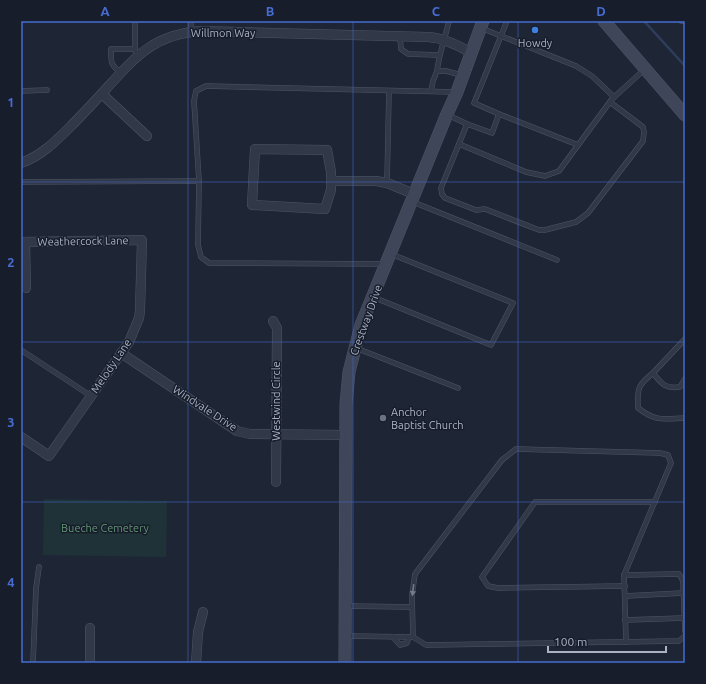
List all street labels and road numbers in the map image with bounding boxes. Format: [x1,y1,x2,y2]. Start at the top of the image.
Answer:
street label: Willmon Way [191,27,256,39]
street label: Weathercock Lane [37,234,129,248]
street label: Crestway Drive [348,283,384,357]
street label: Melody Lane [88,337,134,395]
street label: Westwind Circle [270,361,282,441]
street label: Windvale Drive [171,383,239,433]

